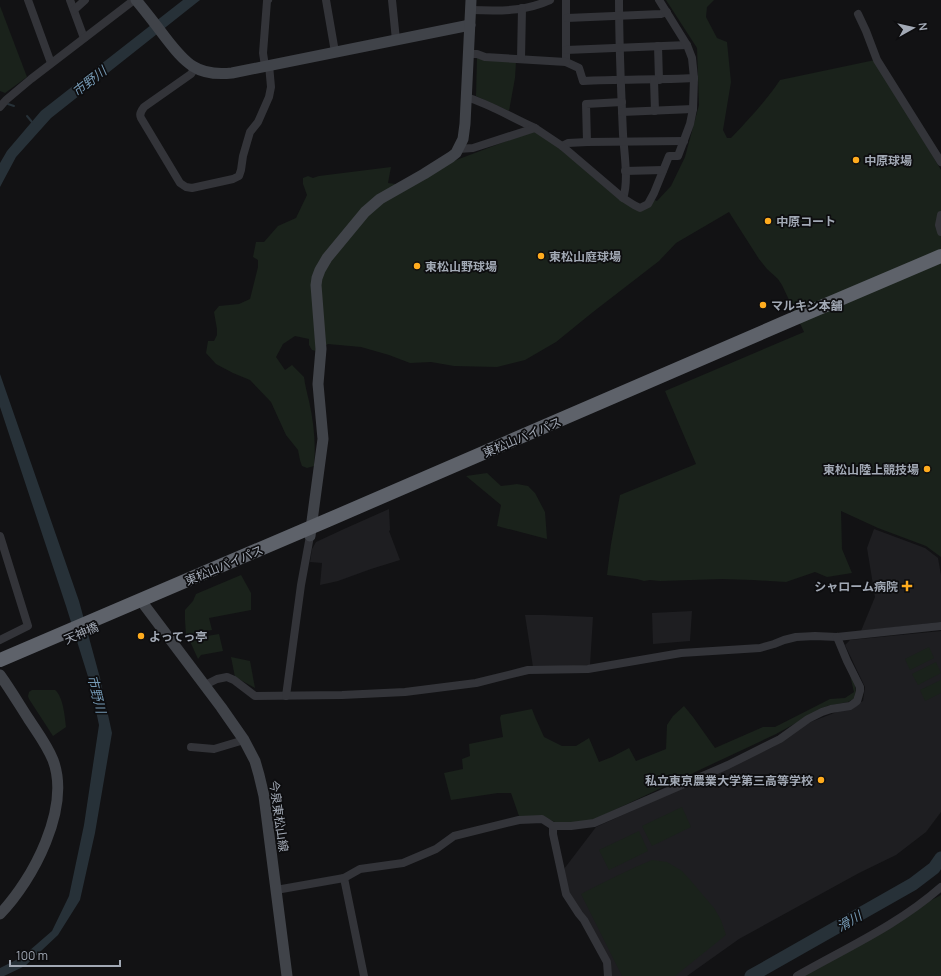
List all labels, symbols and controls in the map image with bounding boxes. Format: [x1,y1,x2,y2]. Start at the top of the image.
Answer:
north arrow [893,8,933,48]
text: N [915,22,931,32]
water label: 市野川 [68,61,111,100]
place label: 中原球場 [864,152,912,169]
marker: 中原球場 [851,155,861,165]
place label: 中原コート [776,213,836,230]
marker: 中原コート [763,216,773,226]
place label: 東松山庭球場 [549,248,621,265]
marker: 東松山庭球場 [536,251,546,261]
place label: 東松山野球場 [425,258,497,275]
marker: 東松山野球場 [412,261,422,271]
place label: マルキン本舗 [771,297,843,314]
marker: マルキン本舗 [758,300,768,310]
street label: 東松山バイパス [480,413,564,461]
place label: 東松山陸上競技場 [823,461,919,478]
marker: 東松山陸上競技場 [922,464,932,474]
street label: 東松山バイパス [182,541,266,589]
place label: シャローム病院 [814,578,898,595]
marker: シャローム病院 [901,580,913,592]
street label: 天神橋 [61,618,101,648]
place label: よってっ亭 [149,628,207,645]
marker: よってっ亭 [136,631,146,641]
water label: 市野川 [84,673,111,717]
place label: 私立東京農業大学第三高等学校 [645,772,813,789]
marker: 私立東京農業大学第三高等学校 [816,775,826,785]
street label: 今泉東松山線 [266,779,292,853]
water label: 滑川 [833,906,866,935]
scale bar [10,942,120,968]
text: 100 m [16,947,48,964]

